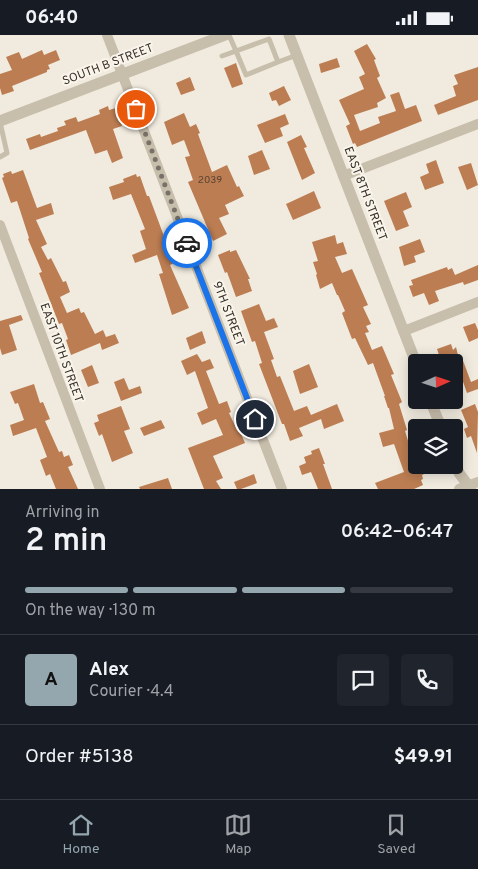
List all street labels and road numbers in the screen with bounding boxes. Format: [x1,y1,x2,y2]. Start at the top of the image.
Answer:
street label: SOUTH B STREET [60,40,156,90]
street label: EAST 8TH STREET [340,145,390,243]
street label: 9TH STREET [208,279,248,349]
street label: EAST 10TH STREET [36,301,86,405]

